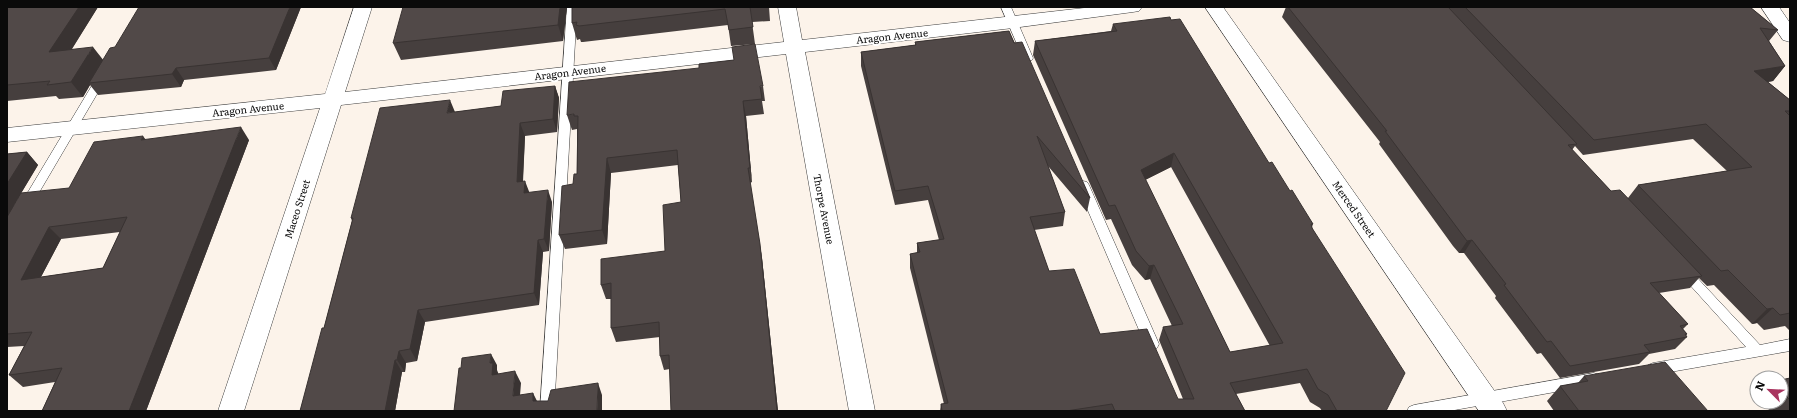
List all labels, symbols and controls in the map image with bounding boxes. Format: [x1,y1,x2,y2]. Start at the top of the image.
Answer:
street label: Aragon Avenue [855,24,929,47]
street label: Aragon Avenue [533,60,607,83]
street label: Aragon Avenue [211,97,285,120]
street label: Thorpe Avenue [810,173,839,245]
street label: Maceo Street [280,177,313,241]
street label: Merced Street [1329,177,1380,240]
north arrow [1749,370,1789,410]
text: N [1750,378,1768,393]

